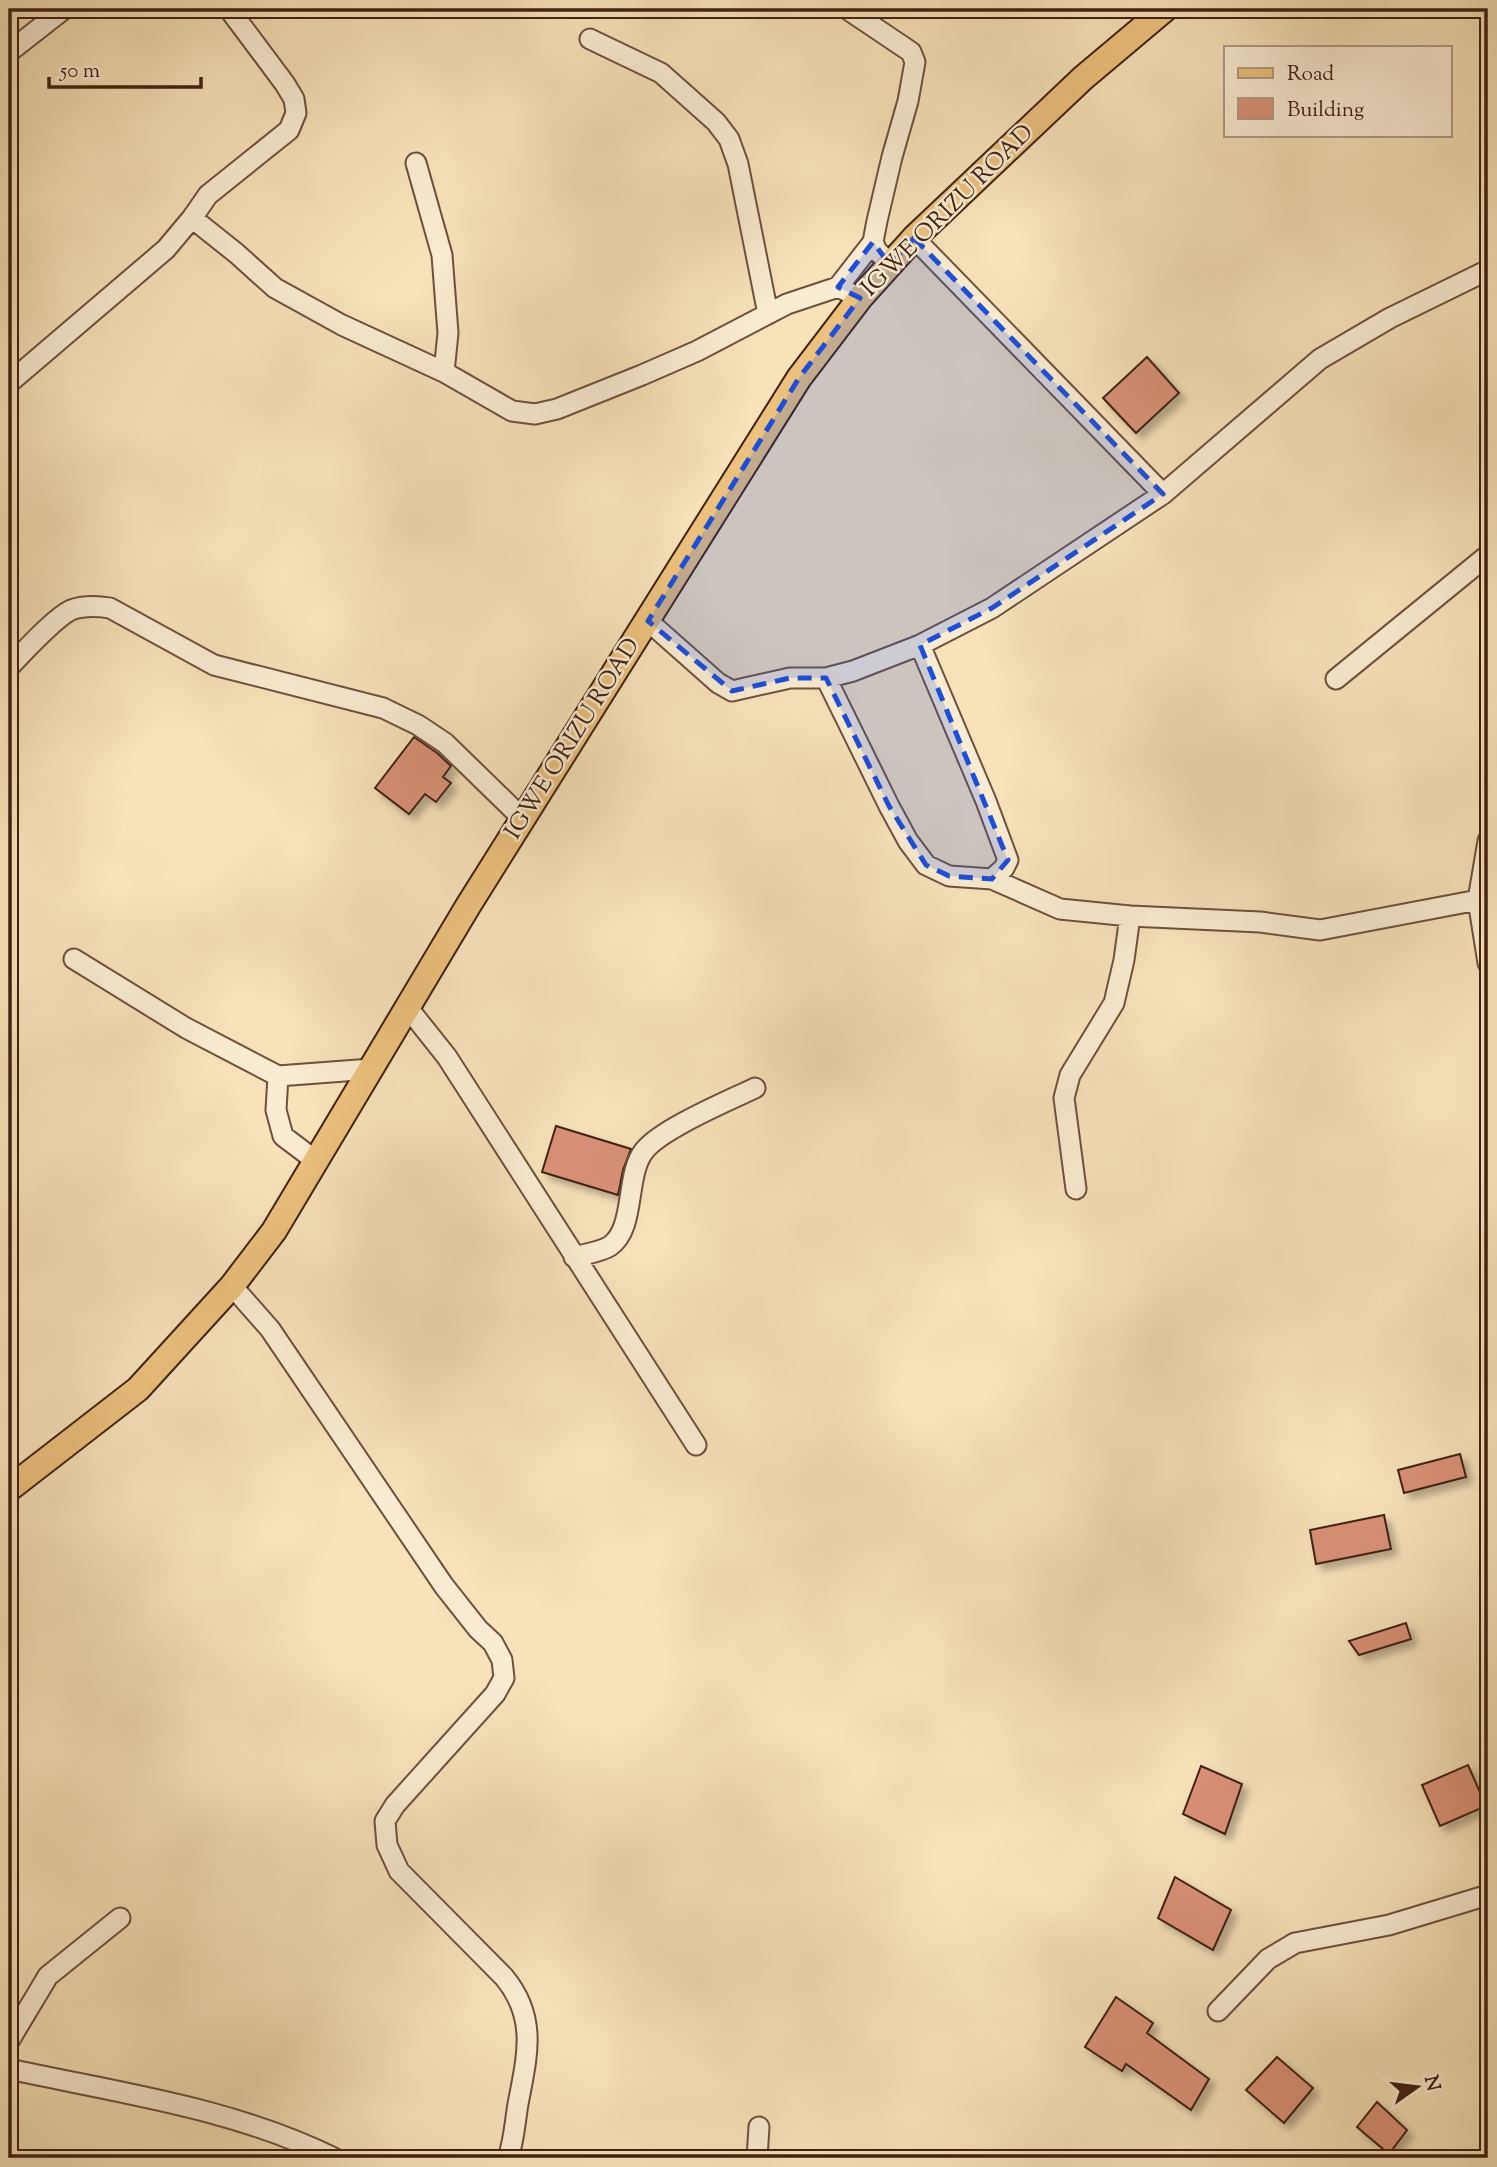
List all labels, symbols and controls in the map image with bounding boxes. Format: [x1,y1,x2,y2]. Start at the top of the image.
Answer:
scale bar [49,46,201,90]
legend [1224,46,1452,136]
text: 50 m [59,57,100,87]
text: Road [1287,60,1334,90]
text: Building [1287,96,1364,126]
street label: IGWE ORIZU ROAD [854,117,1042,305]
street label: IGWE ORIZU ROAD [497,632,649,846]
north arrow [1382,2052,1452,2122]
text: N [1416,2073,1446,2094]

